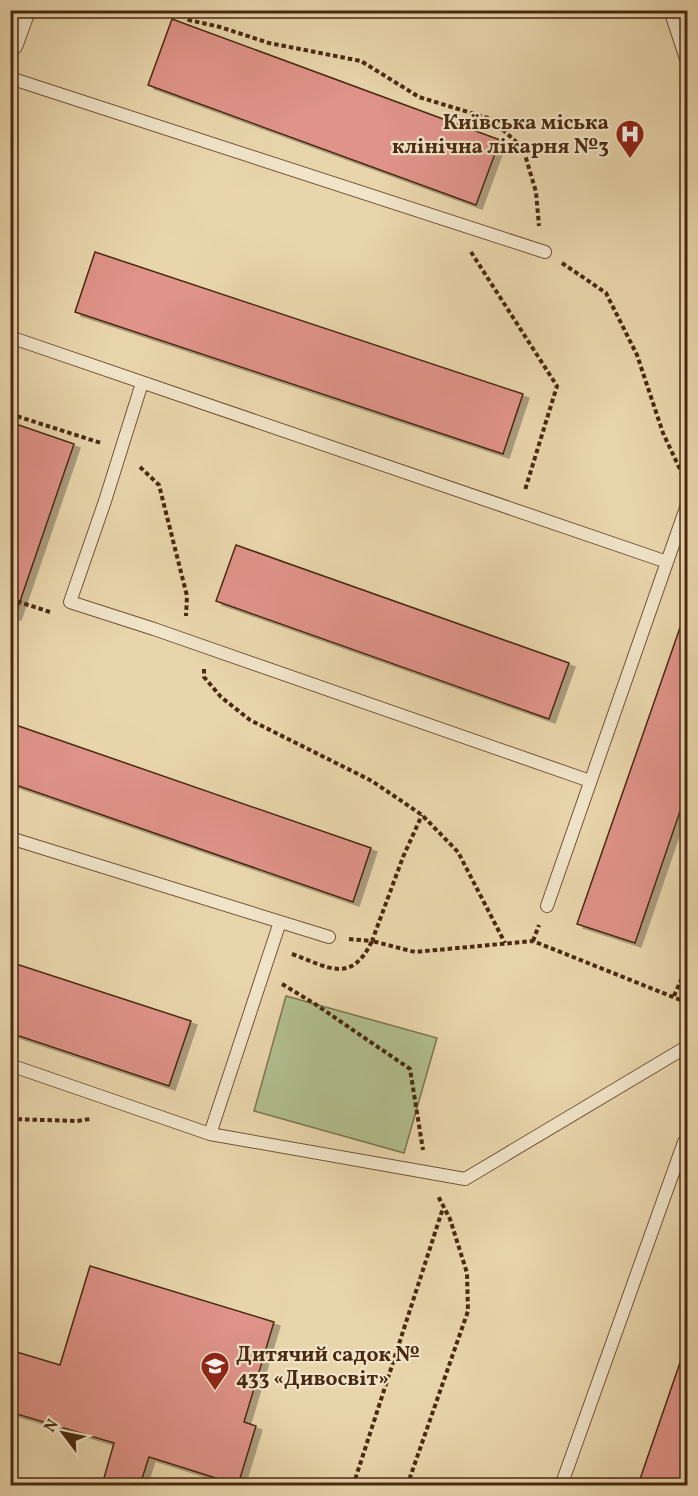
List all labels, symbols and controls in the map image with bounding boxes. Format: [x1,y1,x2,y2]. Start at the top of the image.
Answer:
place label: Київська міська клінічна лікарня №3 [392,109,609,162]
hospital icon: Київська міська клінічна лікарня №3 [614,118,646,160]
place label: Дитячий садок № 433 «Дивосвіт» [236,1341,420,1394]
school or university icon: Дитячий садок № 433 «Дивосвіт» [199,1350,231,1392]
north arrow [33,1403,93,1463]
text: N [40,1415,65,1437]

